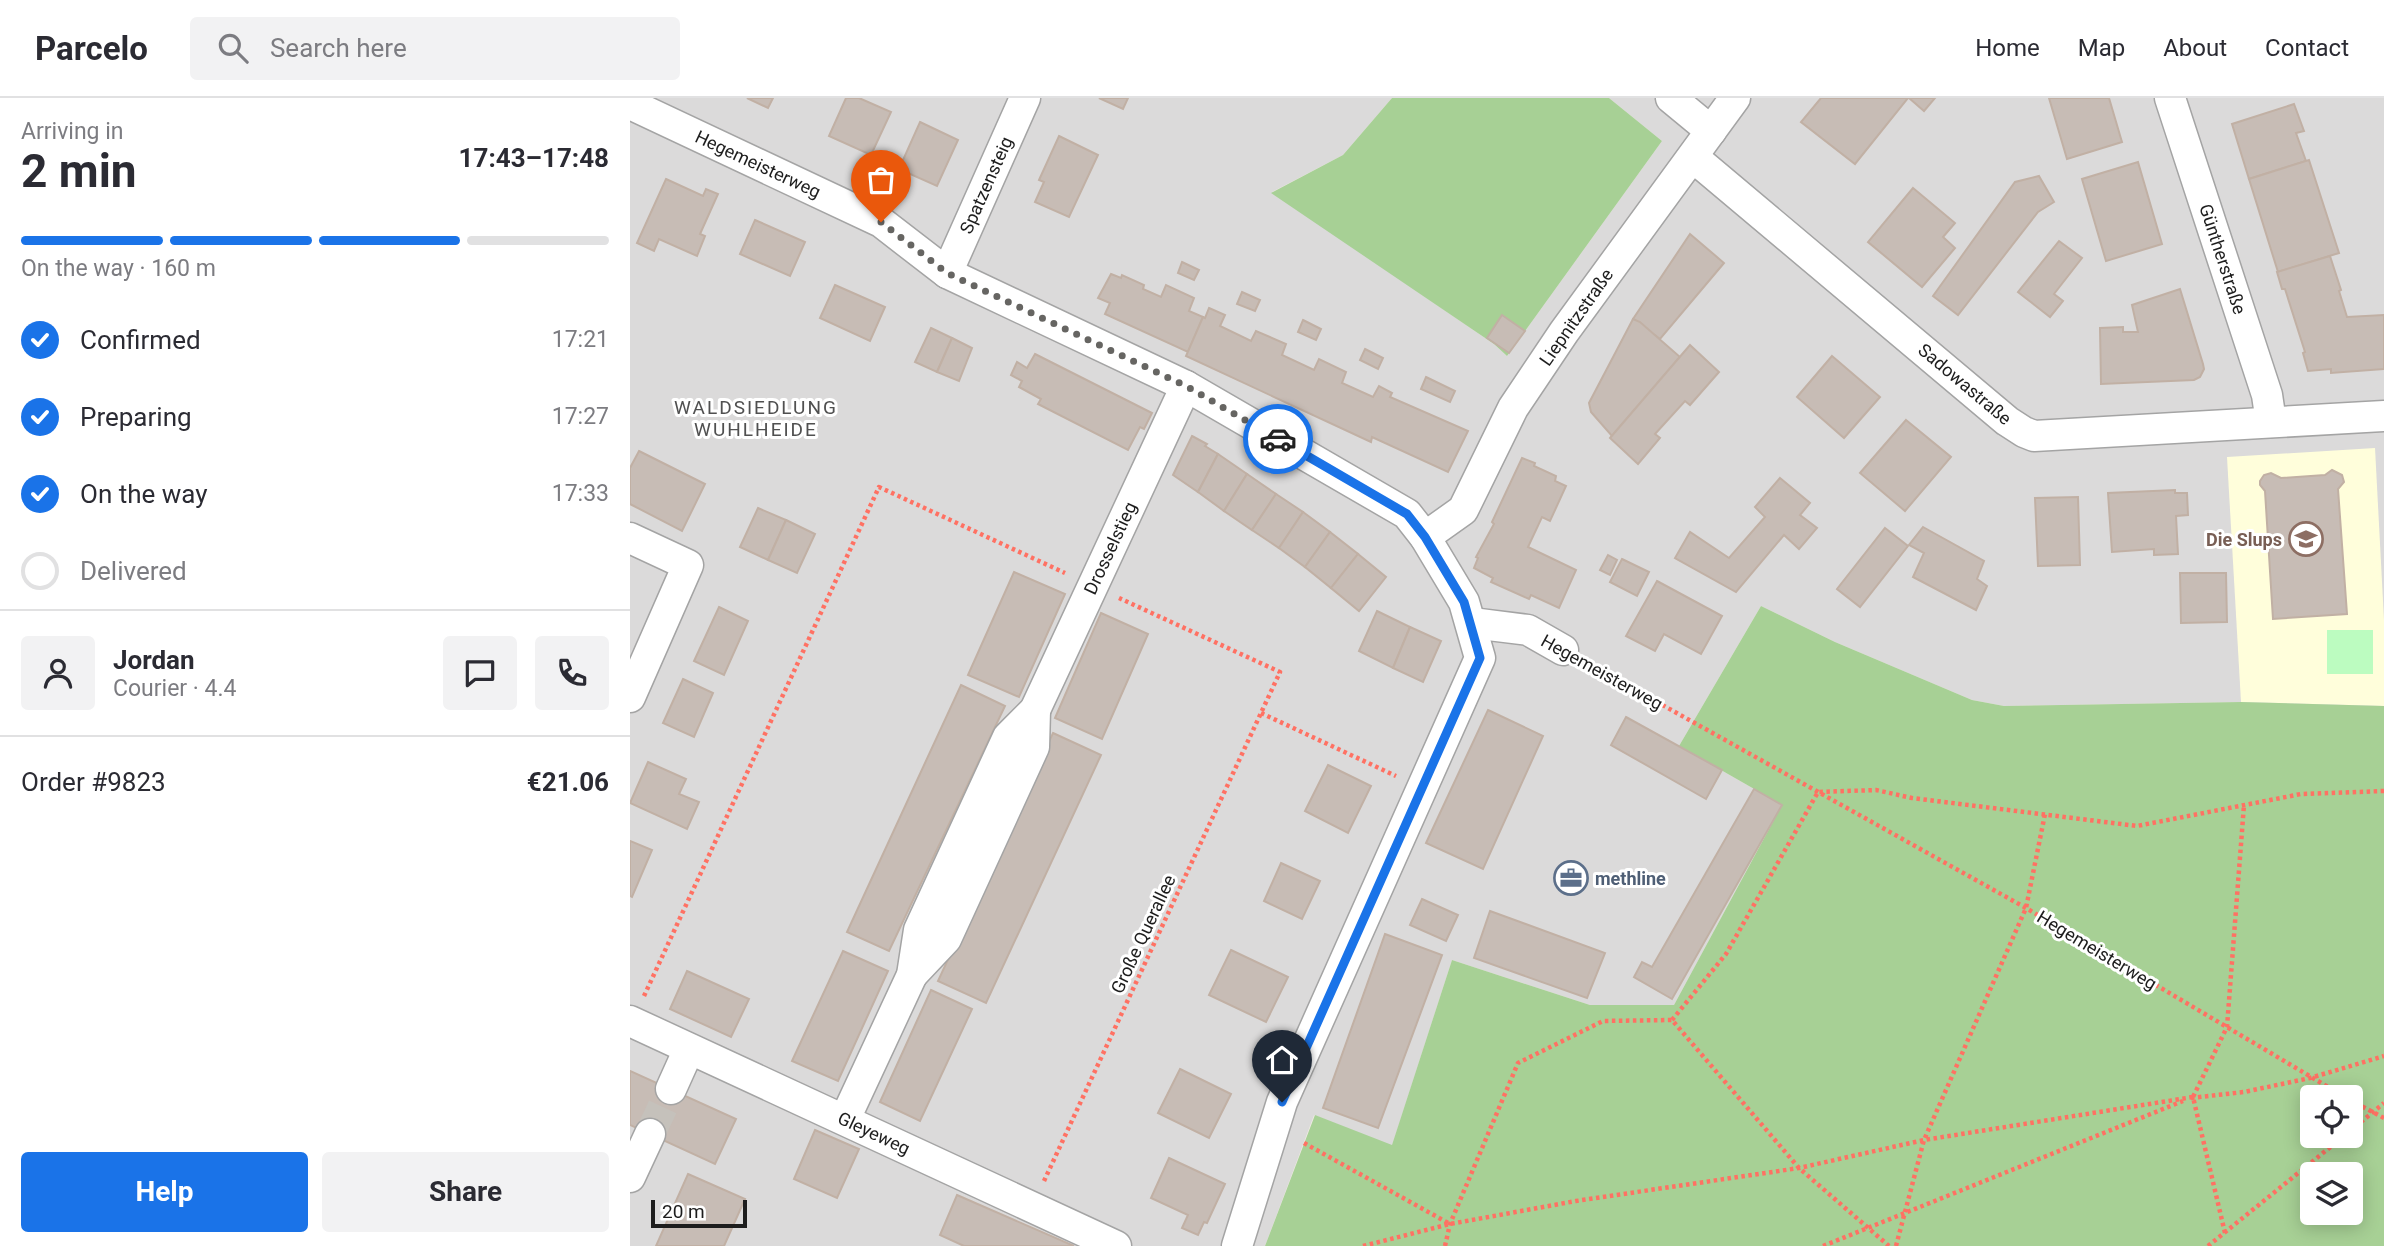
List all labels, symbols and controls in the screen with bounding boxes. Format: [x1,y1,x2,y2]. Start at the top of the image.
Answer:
search box [190,17,680,80]
text: Parcelo [35,29,148,68]
icon: search [214,29,252,67]
text: Search here [270,33,407,63]
text: Home [1975,34,2040,62]
text: Map [2078,34,2125,62]
text: About [2163,34,2227,62]
text: Contact [2265,34,2349,62]
text: Arriving in [21,118,124,145]
street label: Hegemeisterweg [692,126,824,202]
street label: Spatzensteig [955,133,1017,237]
text: 17:43–17:48 [459,143,609,173]
text: 2 min [21,144,137,198]
pin [851,150,911,222]
icon: bag [862,161,900,199]
street label: Güntherstraße [2195,201,2251,317]
text: On the way · 160 m [21,255,216,282]
street label: Liepnitzstraße [1535,264,1617,370]
icon: check [21,321,59,359]
text: Confirmed [80,325,201,355]
text: 17:21 [552,326,609,353]
street label: Sadowastraße [1914,339,2016,429]
district label: WALDSIEDLUNG WUHLHEIDE [674,396,838,441]
icon: check [21,398,59,436]
text: Preparing [80,402,192,432]
text: 17:27 [552,403,609,430]
courier [1243,404,1313,474]
icon: car [1259,420,1297,458]
icon: check [21,475,59,513]
text: On the way [80,479,208,509]
text: 17:33 [552,480,609,507]
street label: Drosselstieg [1079,498,1141,598]
school or university icon: Die Slups [2287,520,2325,558]
place label: Die Slups [2206,529,2282,550]
text: Delivered [80,556,187,586]
street label: Hegemeisterweg [1537,630,1667,714]
button: person [21,636,95,710]
button: chat [443,636,517,710]
button: phone [535,636,609,710]
text: Jordan [113,645,195,675]
text: Courier · 4.4 [113,675,236,702]
text: Order #9823 [21,767,166,797]
text: €21.06 [527,767,609,797]
office icon: methline [1552,859,1590,897]
place label: methline [1595,868,1666,889]
street label: Große Querallee [1106,871,1180,997]
street label: Hegemeisterweg [2033,906,2161,994]
pin [1252,1030,1312,1102]
icon: home [1263,1041,1301,1079]
map controls [2300,1085,2363,1225]
button: locate [2300,1085,2363,1148]
street label: Gleyeweg [835,1107,913,1159]
button: Help [21,1152,308,1232]
button: Share [322,1152,609,1232]
button: layers [2300,1162,2363,1225]
scale bar [651,1197,747,1229]
text: 20 m [662,1200,705,1223]

